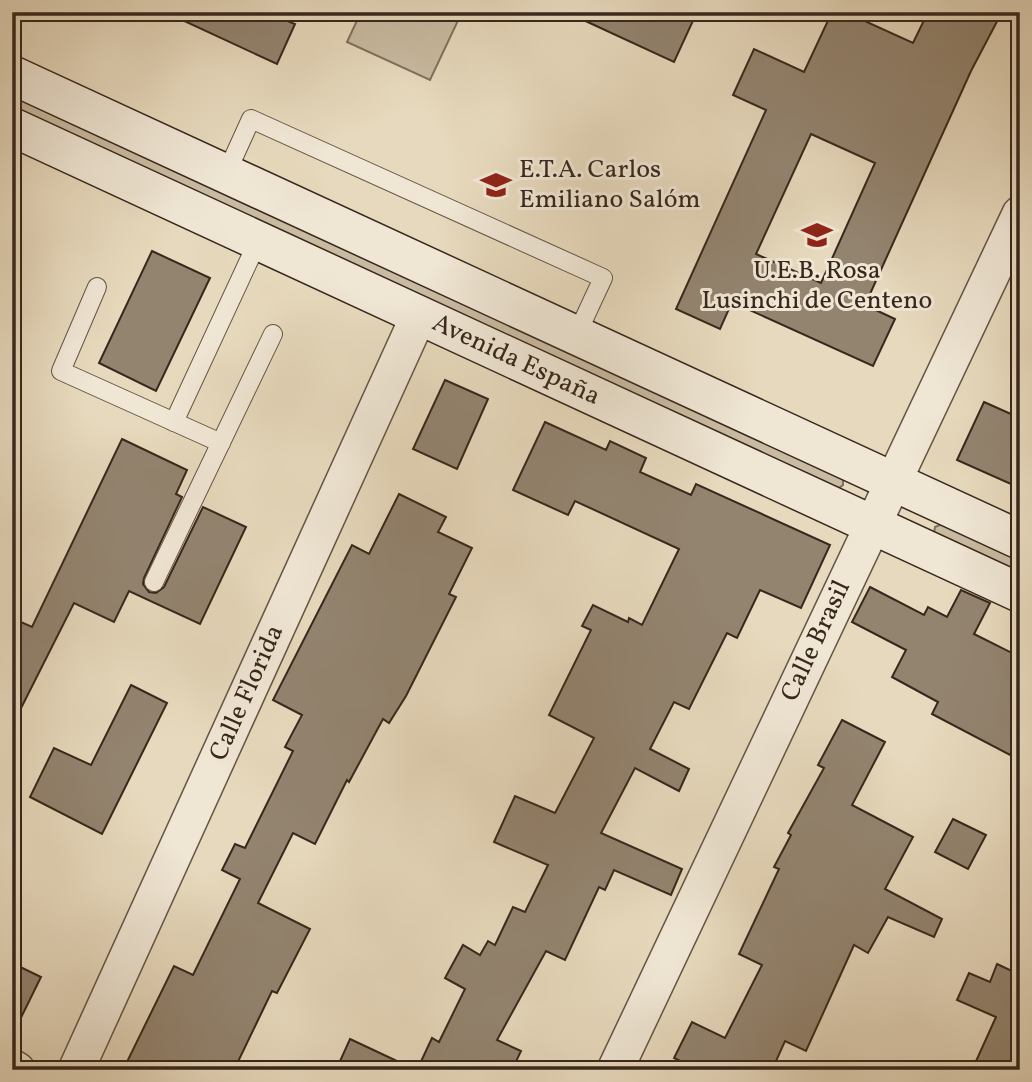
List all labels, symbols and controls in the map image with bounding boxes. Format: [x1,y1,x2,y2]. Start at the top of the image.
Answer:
place label: E.T.A. Carlos Emiliano Salóm [519,152,700,218]
school or university icon: E.T.A. Carlos Emiliano Salóm [479,168,513,202]
school or university icon: U.E.B. Rosa Lusinchi de Centeno [800,218,834,252]
place label: U.E.B. Rosa Lusinchi de Centeno [702,253,932,319]
street label: Avenida España [426,305,606,415]
street label: Calle Brasil [772,575,860,707]
street label: Calle Florida [201,619,293,767]

